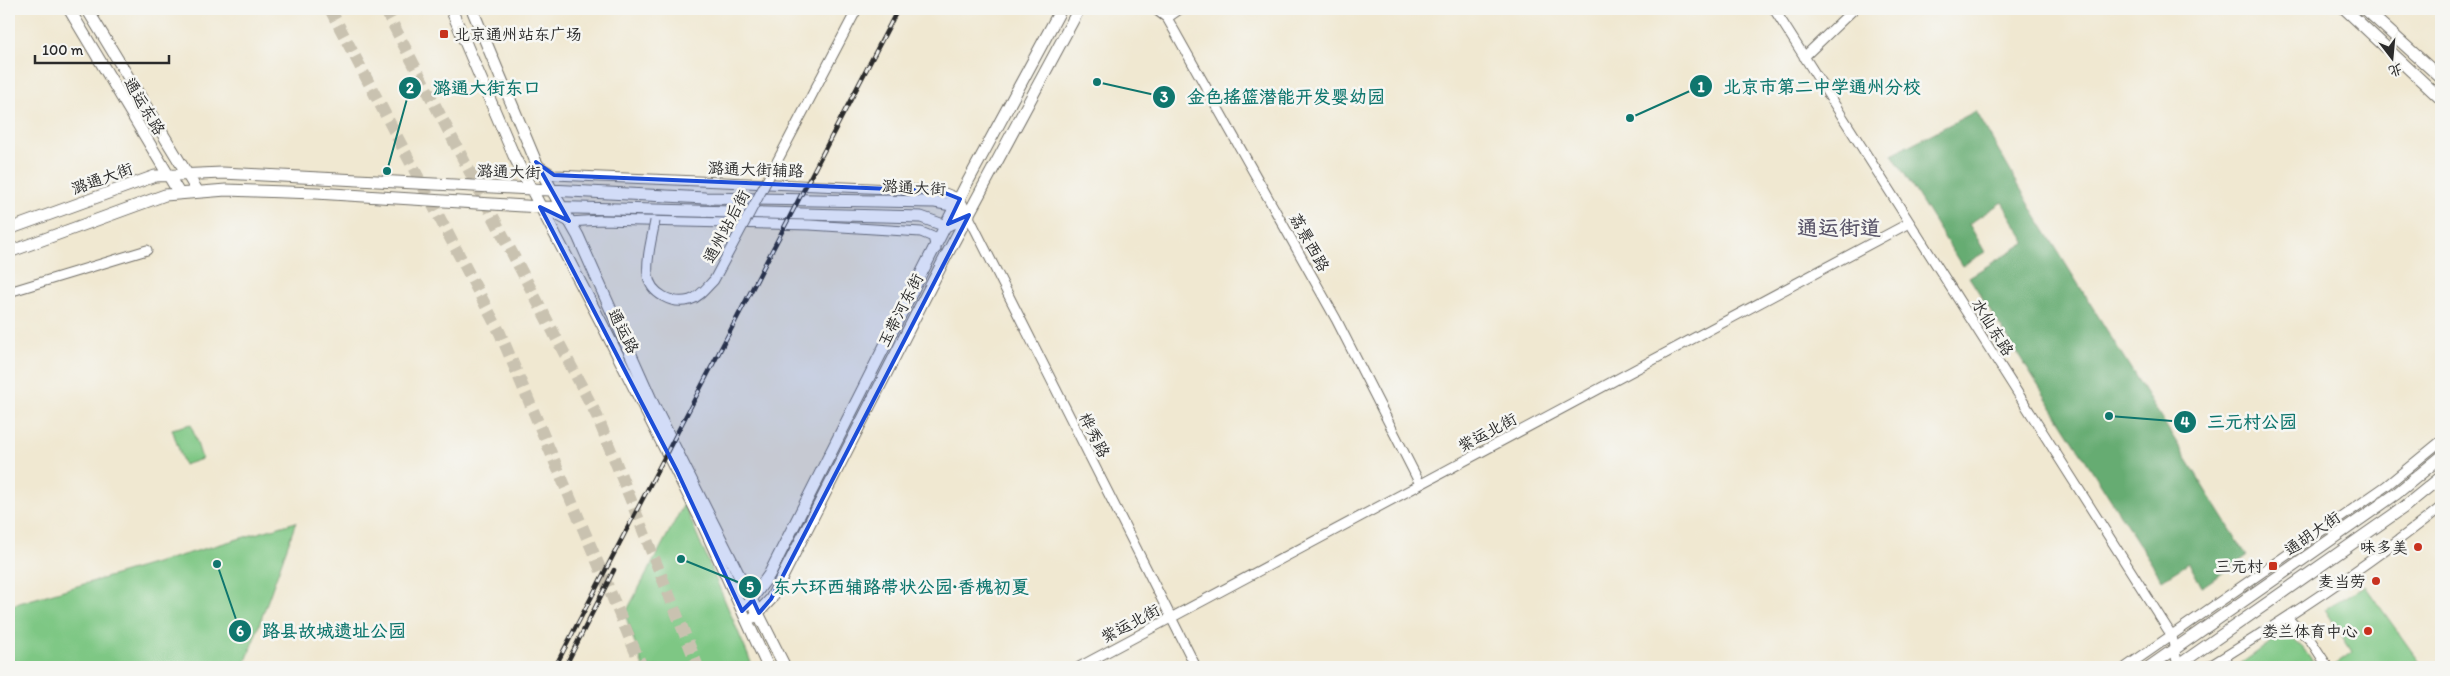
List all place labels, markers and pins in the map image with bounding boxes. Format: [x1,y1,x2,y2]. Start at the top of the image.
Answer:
place label: 北京通州站东广场 [454,25,582,44]
marker: 北京通州站东广场 [438,28,450,40]
callout: 北京市第二中学通州分校 [1688,70,1931,103]
callout: 潞通大街东口 [398,71,551,104]
callout: 金色摇篮潜能开发婴幼园 [1152,80,1395,113]
callout: 三元村公园 [2172,405,2307,438]
place label: 味多美 [2360,538,2408,557]
marker: 味多美 [2412,541,2424,553]
place label: 三元村 [2215,557,2263,576]
marker: 三元村 [2267,560,2279,572]
callout: 东六环西辅路带状公园·香槐初夏 [738,570,1039,603]
place label: 麦当劳 [2318,572,2366,591]
marker: 麦当劳 [2370,575,2382,587]
callout: 路县故城遗址公园 [227,615,416,648]
place label: 娄兰体育中心 [2262,622,2358,641]
marker: 娄兰体育中心 [2362,625,2374,637]

